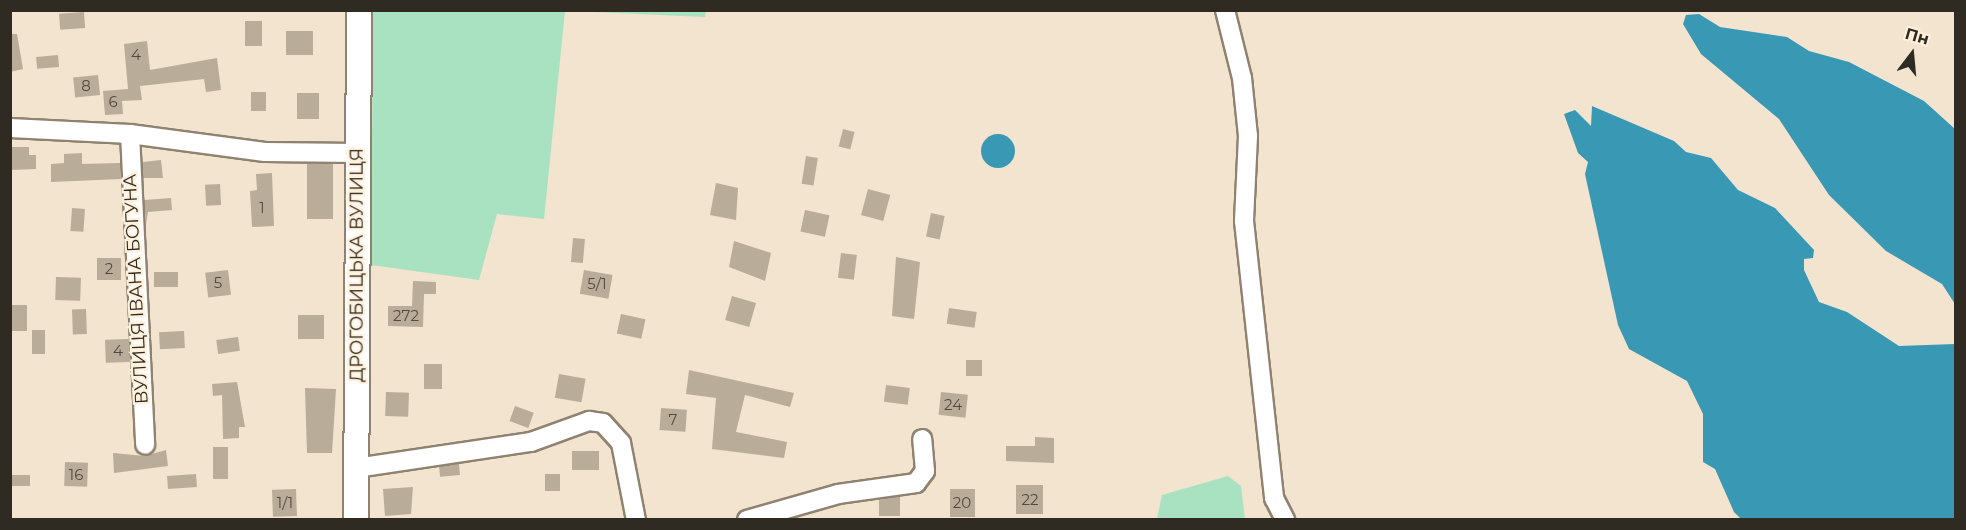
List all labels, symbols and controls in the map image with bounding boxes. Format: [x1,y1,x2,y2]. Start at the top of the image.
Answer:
north arrow [1882,24,1942,84]
text: Пн [1903,24,1931,49]
house number: 4 [131,46,141,64]
house number: 8 [81,77,91,95]
house number: 6 [108,93,118,111]
street label: ДРОГОБИЦЬКА ВУЛИЦЯ [346,148,368,382]
street label: ВУЛИЦЯ ІВАНА БОГУНА [119,173,153,405]
house number: 1 [259,199,265,217]
house number: 2 [105,260,113,278]
house number: 5 [214,274,222,292]
house number: 5/1 [587,275,607,293]
house number: 272 [393,307,419,325]
house number: 4 [113,342,123,360]
house number: 24 [944,396,962,414]
house number: 7 [669,411,677,429]
house number: 16 [69,466,83,484]
house number: 22 [1021,491,1039,509]
house number: 1/1 [277,494,293,512]
house number: 20 [953,494,971,512]

